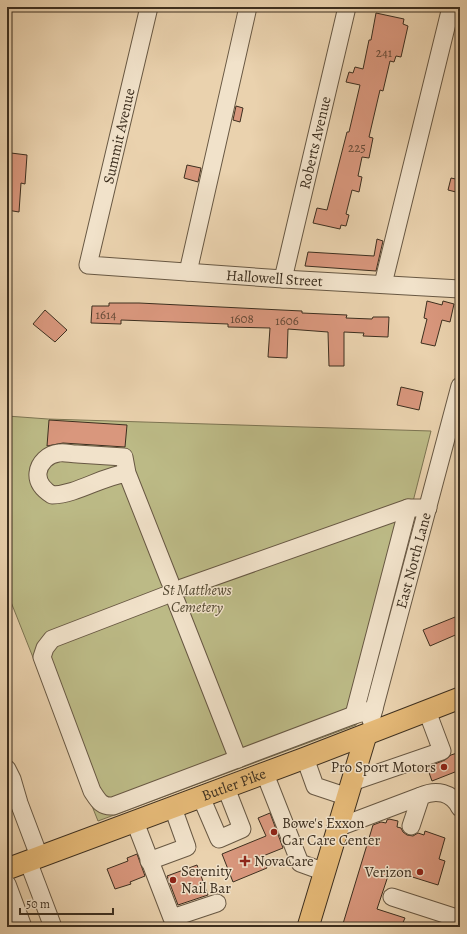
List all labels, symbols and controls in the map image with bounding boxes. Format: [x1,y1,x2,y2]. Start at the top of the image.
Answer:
house number: 241 [376,44,393,61]
street label: Summit Avenue [98,86,140,186]
street label: Roberts Avenue [294,94,336,191]
house number: 225 [348,139,366,156]
street label: Hallowell Street [225,265,323,291]
house number: 1614 [96,306,116,323]
house number: 1608 [230,310,254,327]
house number: 1606 [275,312,299,329]
street label: East North Lane [391,510,436,611]
park label: St Matthews Cemetery [162,580,232,617]
place label: Pro Sport Motors [331,757,436,777]
marker: Pro Sport Motors [439,762,449,772]
street label: Butler Pike [199,763,269,806]
place label: Bowe's Exxon Car Care Center [282,813,380,850]
marker: Bowe's Exxon Car Care Center [269,827,279,837]
place label: NovaCare [254,851,314,871]
marker: NovaCare [239,855,251,867]
place label: Serenity Nail Bar [181,861,232,898]
place label: Verizon [364,862,412,882]
marker: Verizon [415,867,425,877]
marker: Serenity Nail Bar [168,875,178,885]
scale bar [20,890,113,916]
text: 50 m [26,896,50,912]

